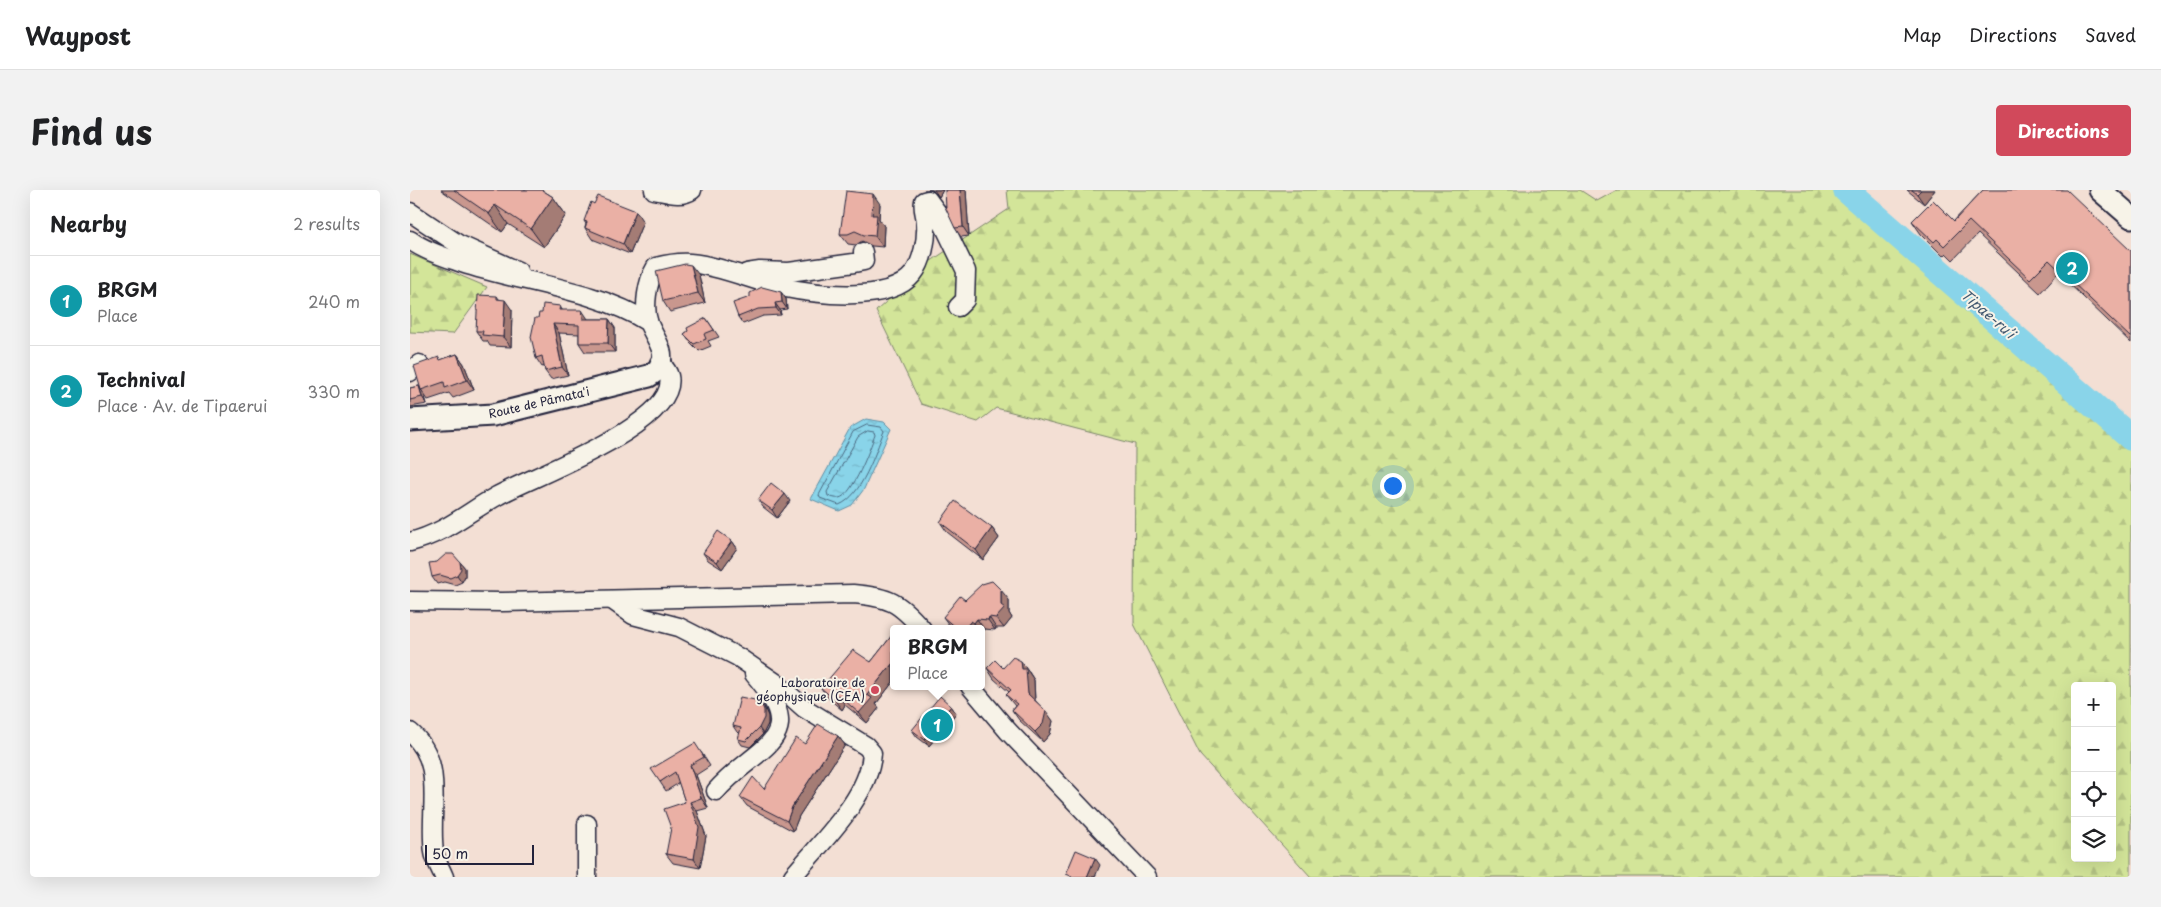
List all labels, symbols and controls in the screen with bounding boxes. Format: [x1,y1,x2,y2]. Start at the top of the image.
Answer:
text: Waypost [25,17,131,53]
text: Map [1903,21,1941,48]
text: Directions [1969,21,2057,48]
text: Saved [2085,21,2136,48]
text: Find us [30,104,152,157]
button: Directions [1996,105,2131,156]
text: Nearby [50,207,127,239]
text: 2 results [293,211,360,235]
pin: 2 [2056,249,2088,287]
text: BRGM [97,275,158,303]
water label: Tipae-ru’i [1957,284,2022,344]
text: 1 [62,289,70,313]
text: 240 m [308,289,360,313]
text: Place [97,303,138,327]
text: Technival [97,365,185,393]
text: 2 [60,379,72,403]
text: 330 m [307,379,360,403]
street label: Route de Pāmata'i [486,382,591,422]
text: Place · Av. de Tipaerui [97,393,268,417]
your location [1380,473,1406,499]
popup [890,625,985,690]
text: BRGM [907,632,968,660]
text: Place [907,660,948,684]
place label: Laboratoire de géophysique (CEA) [756,673,865,705]
map controls [2071,682,2116,862]
button: + [2071,682,2116,727]
marker: Laboratoire de géophysique (CEA) [869,684,881,696]
pin: 1 [921,706,953,744]
button: − [2071,727,2116,772]
button: locate [2071,772,2116,817]
button: layers [2071,817,2116,862]
scale bar [425,842,534,865]
text: 50 m [432,843,468,864]

